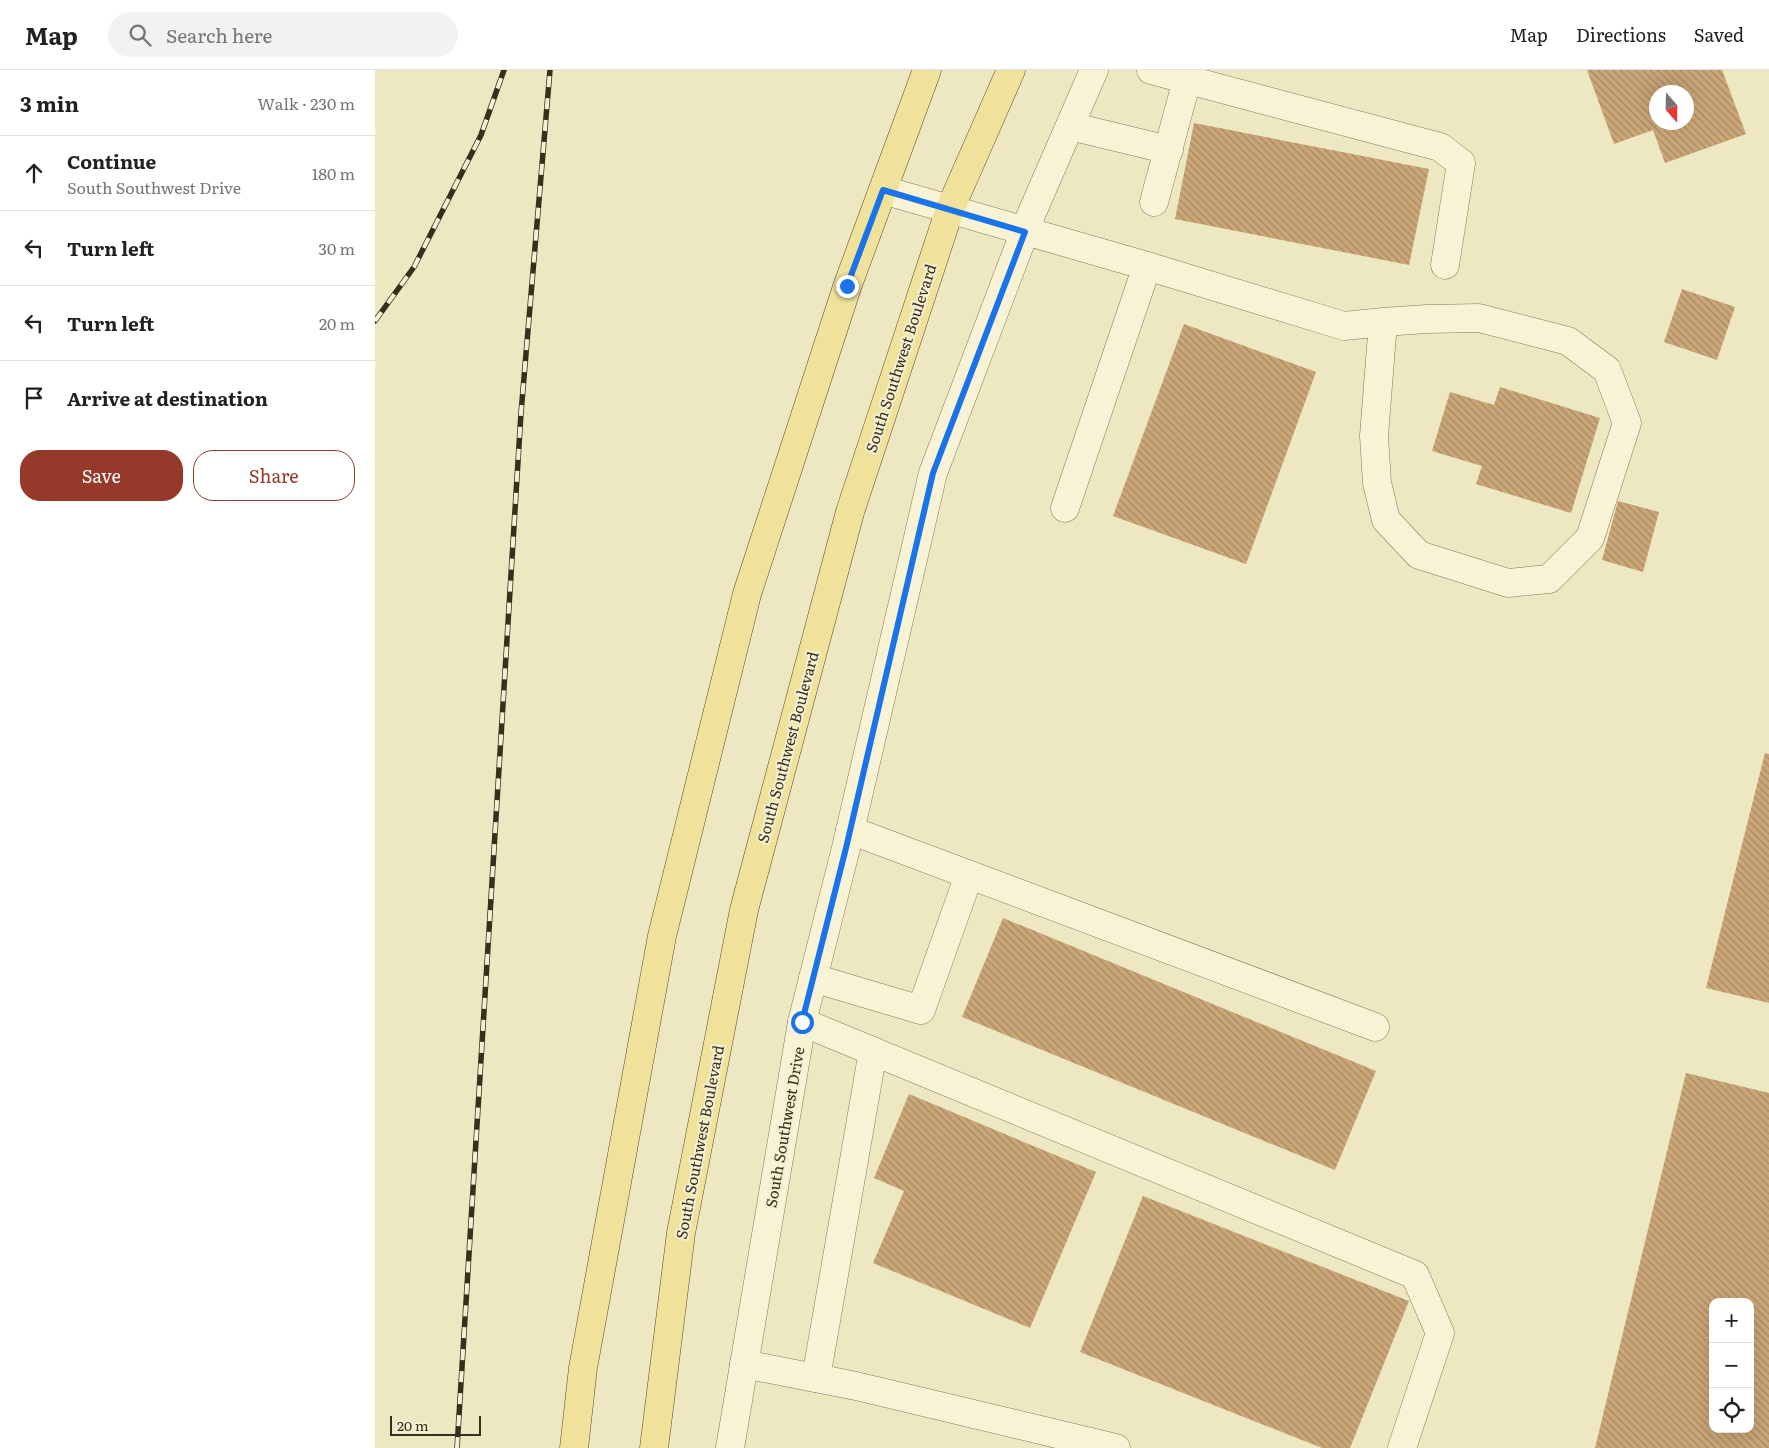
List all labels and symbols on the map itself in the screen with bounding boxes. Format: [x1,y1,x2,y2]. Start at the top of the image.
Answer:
north arrow [1649,85,1694,130]
street label: South Southwest Boulevard [859,261,941,455]
route end [836,275,859,298]
street label: South Southwest Boulevard [750,649,824,845]
route start [791,1011,814,1034]
street label: South Southwest Boulevard [669,1043,729,1241]
street label: South Southwest Drive [758,1044,810,1209]
scale bar [390,1413,481,1436]

